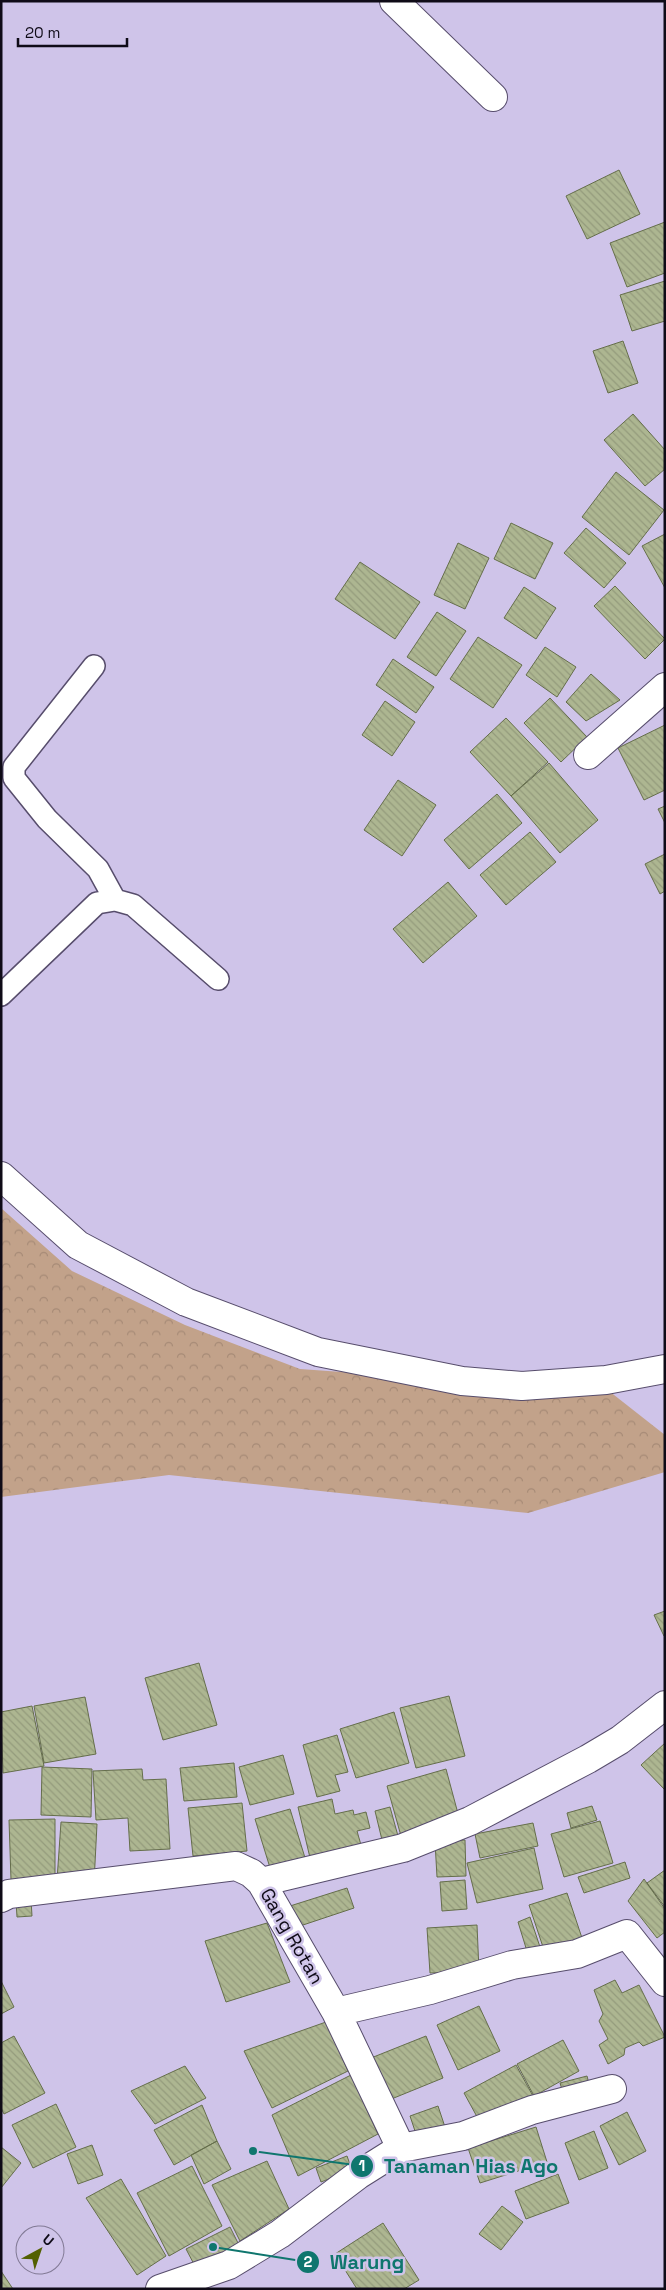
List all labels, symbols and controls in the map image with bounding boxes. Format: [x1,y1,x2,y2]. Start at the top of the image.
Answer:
scale bar [18,15,126,47]
text: 20 m [25,23,60,42]
street label: Gang Rotan [254,1883,330,1989]
callout: Tanaman Hias Ago [349,2148,569,2183]
text: Tanaman Hias Ago [384,2153,558,2179]
text: 1 [359,2156,365,2175]
north arrow [15,2225,65,2275]
text: U [39,2230,58,2250]
callout: Warung [295,2244,415,2279]
text: Warung [330,2249,404,2275]
text: 2 [304,2252,313,2271]

